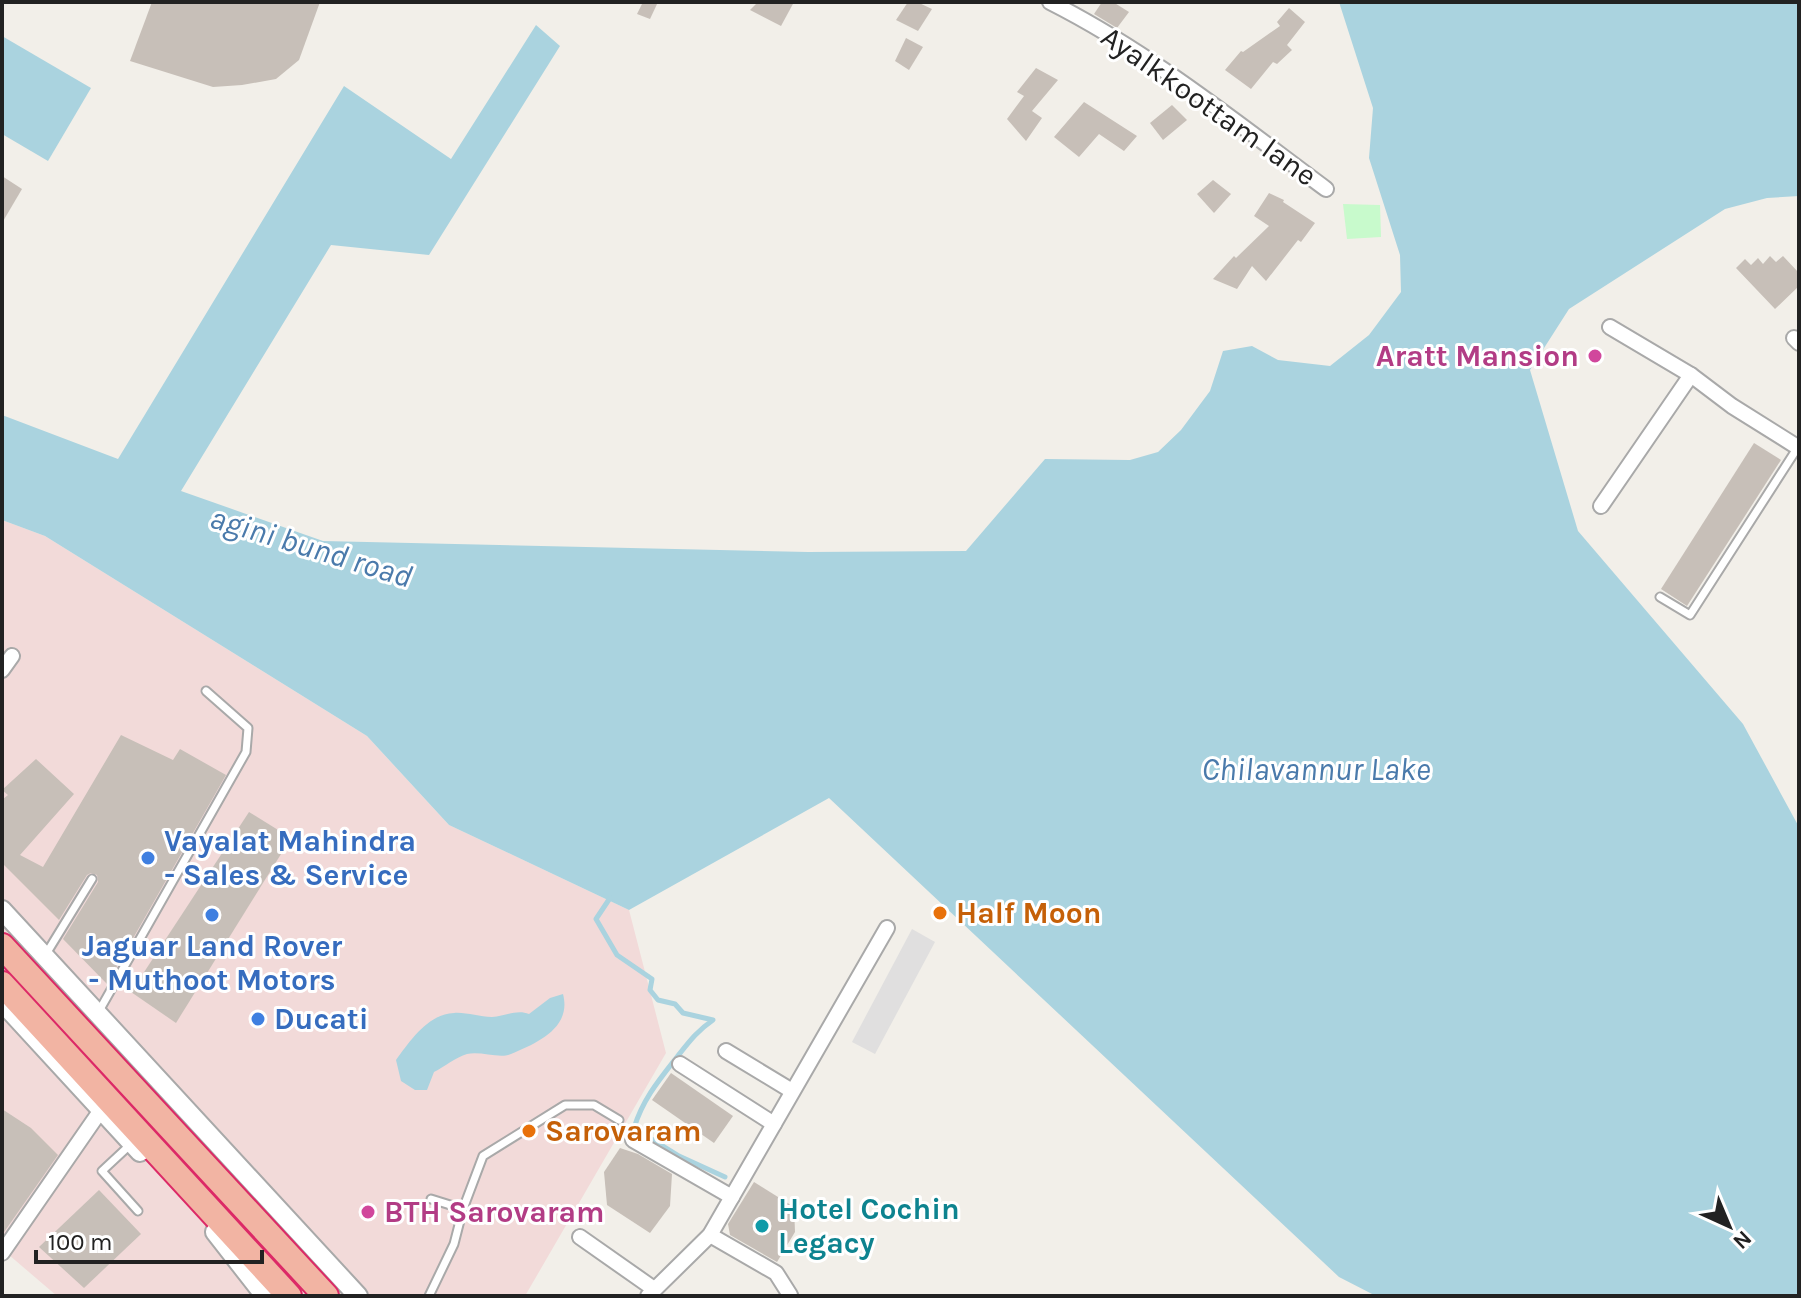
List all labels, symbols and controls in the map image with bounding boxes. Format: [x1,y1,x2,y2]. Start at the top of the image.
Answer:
street label: Ayalkkoottam lane [1094,18,1324,194]
place label: Aratt Mansion [1376,338,1579,374]
marker: Aratt Mansion [1586,347,1604,365]
water label: agini bund road [205,499,417,595]
water label: Chilavannur Lake [1201,751,1431,788]
place label: Vayalat Mahindra - Sales & Service [164,823,416,893]
marker: Vayalat Mahindra - Sales & Service [139,849,157,867]
place label: Half Moon [956,895,1101,931]
marker: Half Moon [931,904,949,922]
marker: Jaguar Land Rover - Muthoot Motors [203,906,221,924]
place label: Jaguar Land Rover - Muthoot Motors [82,928,343,998]
place label: Ducati [274,1001,369,1037]
marker: Ducati [249,1010,267,1028]
place label: Sarovaram [545,1113,701,1149]
marker: Sarovaram [520,1122,538,1140]
north arrow [1689,1186,1769,1266]
place label: Hotel Cochin Legacy [778,1191,960,1261]
place label: BTH Sarovaram [384,1194,605,1230]
marker: BTH Sarovaram [359,1203,377,1221]
scale bar [36,1214,262,1264]
marker: Hotel Cochin Legacy [753,1217,771,1235]
text: N [1727,1225,1757,1255]
text: 100 m [48,1228,113,1256]

